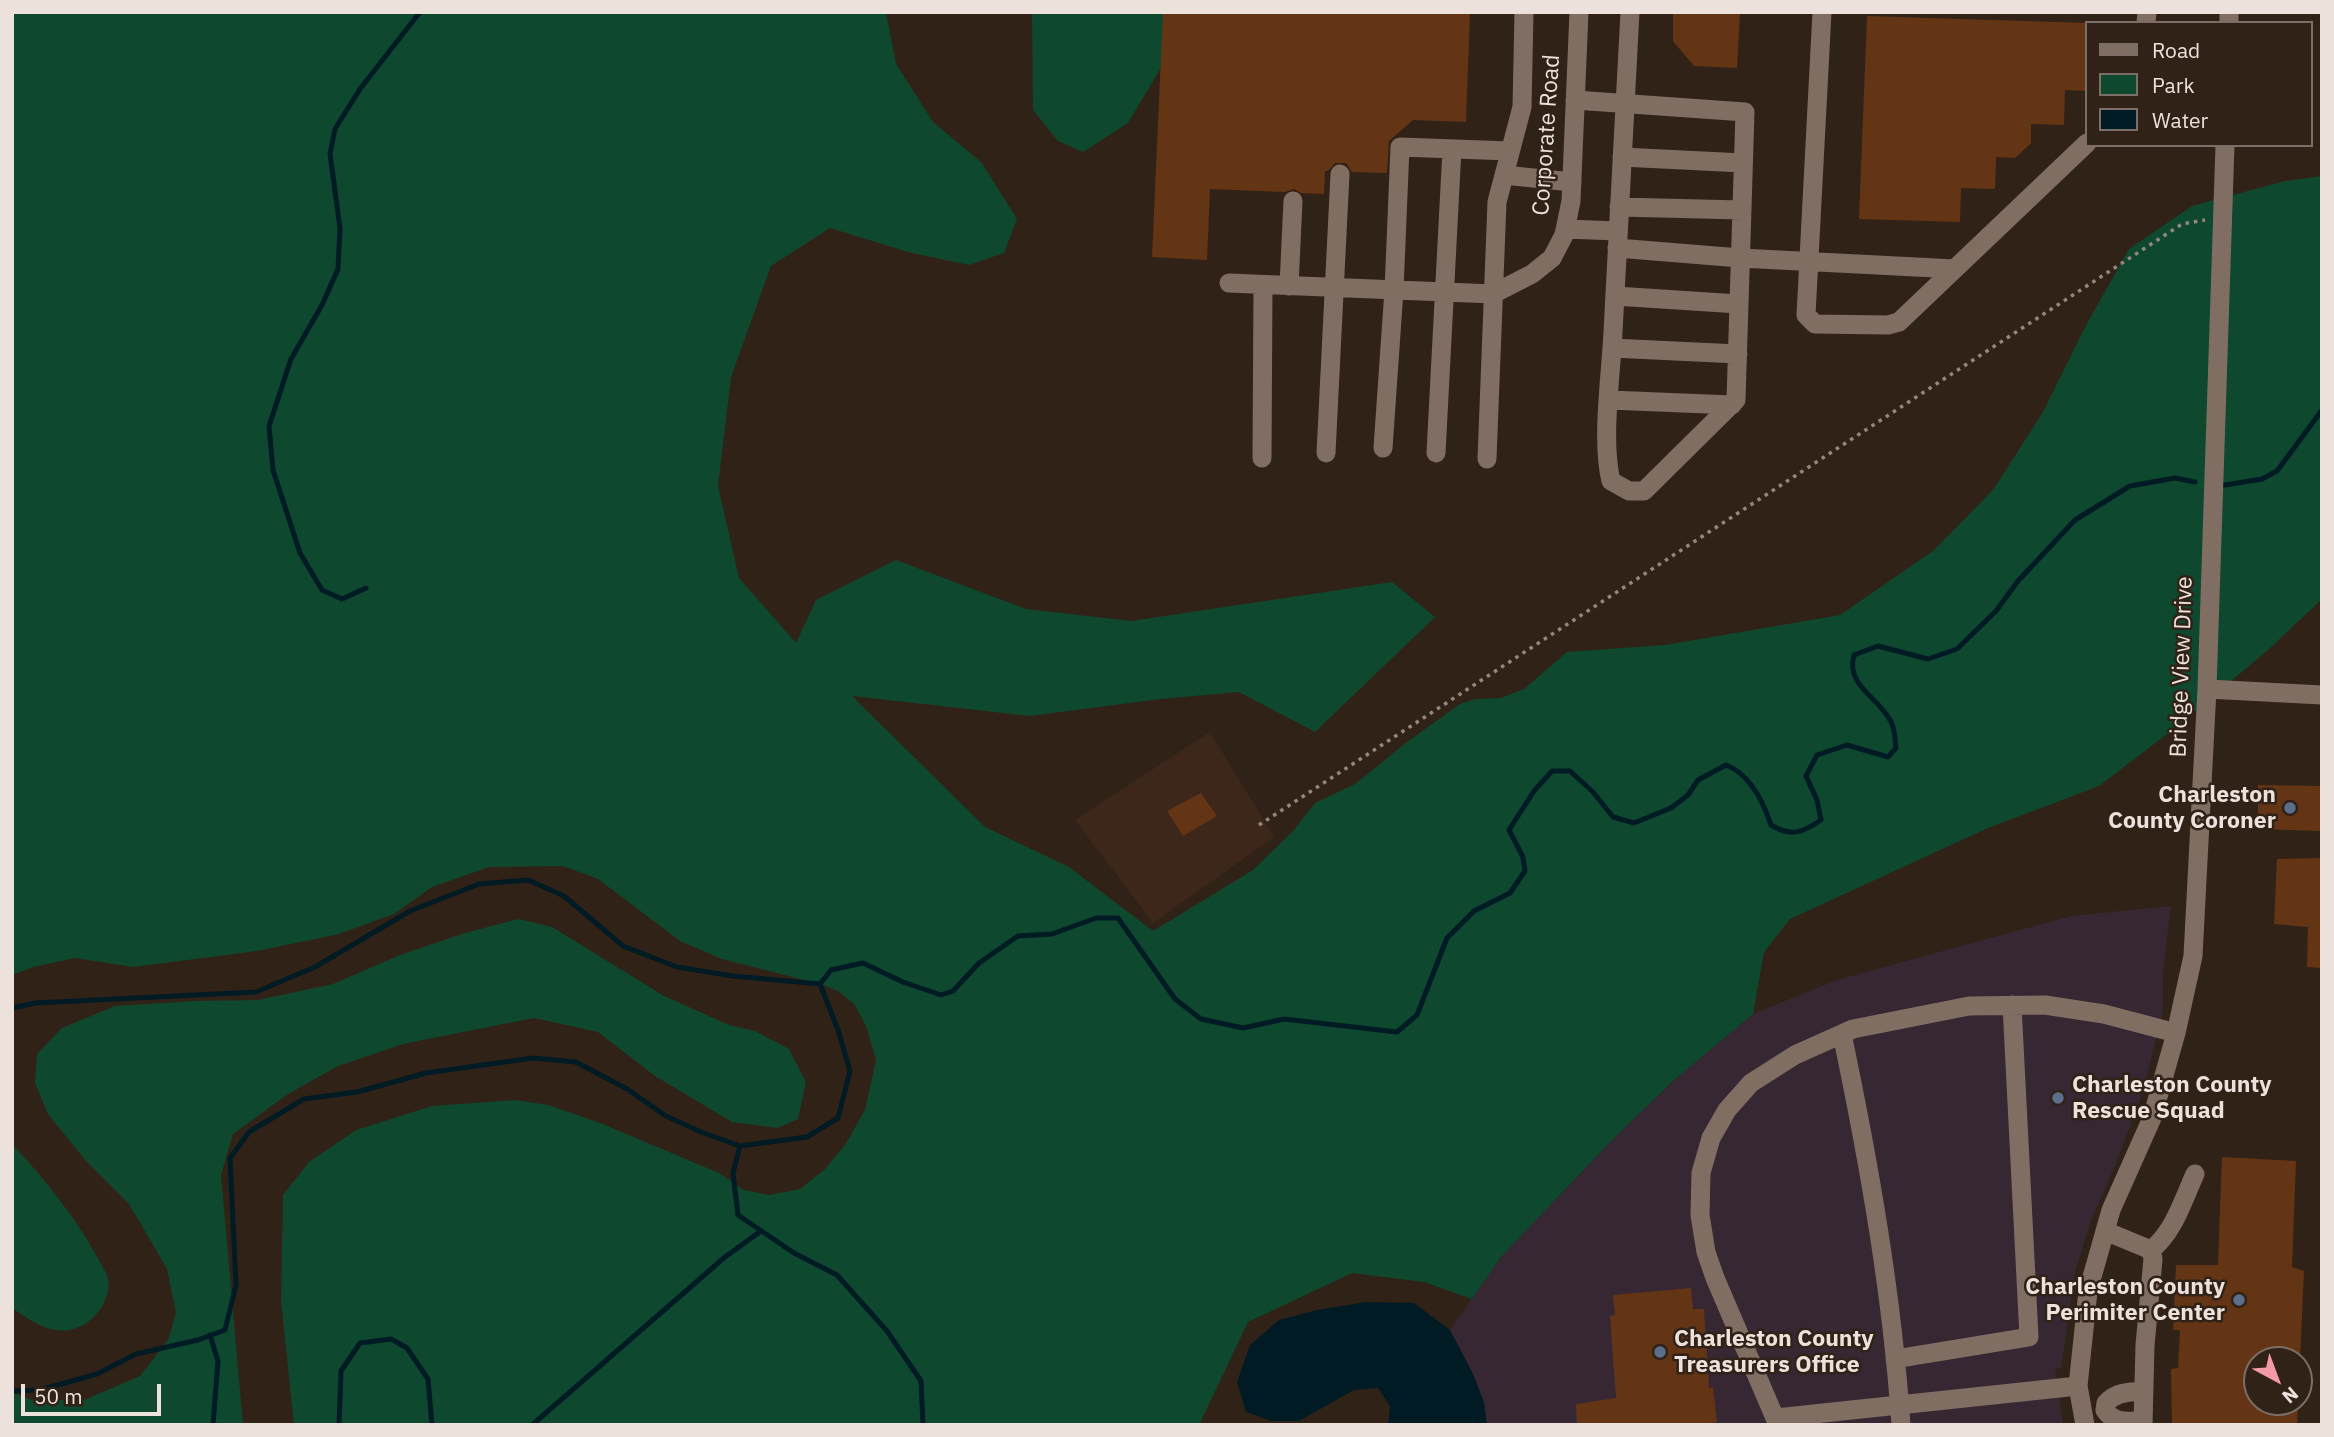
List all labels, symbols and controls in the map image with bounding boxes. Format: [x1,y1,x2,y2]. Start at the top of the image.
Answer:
legend [2086,21,2313,147]
text: Road [2152,36,2200,64]
street label: Corporate Road [1528,54,1566,216]
text: Park [2152,71,2195,99]
text: Water [2152,106,2208,134]
street label: Bridge View Drive [2165,576,2199,758]
place label: Charleston County Coroner [2108,781,2276,835]
marker: Charleston County Coroner [2282,800,2298,816]
place label: Charleston County Rescue Squad [2072,1071,2272,1125]
marker: Charleston County Rescue Squad [2050,1090,2066,1106]
place label: Charleston County Perimiter Center [2025,1273,2225,1327]
marker: Charleston County Perimiter Center [2231,1292,2247,1308]
place label: Charleston County Treasurers Office [1674,1325,1874,1379]
marker: Charleston County Treasurers Office [1652,1344,1668,1360]
north arrow [2243,1346,2313,1416]
scale bar [24,1370,164,1414]
text: 50 m [34,1382,83,1410]
text: N [2277,1382,2304,1409]

